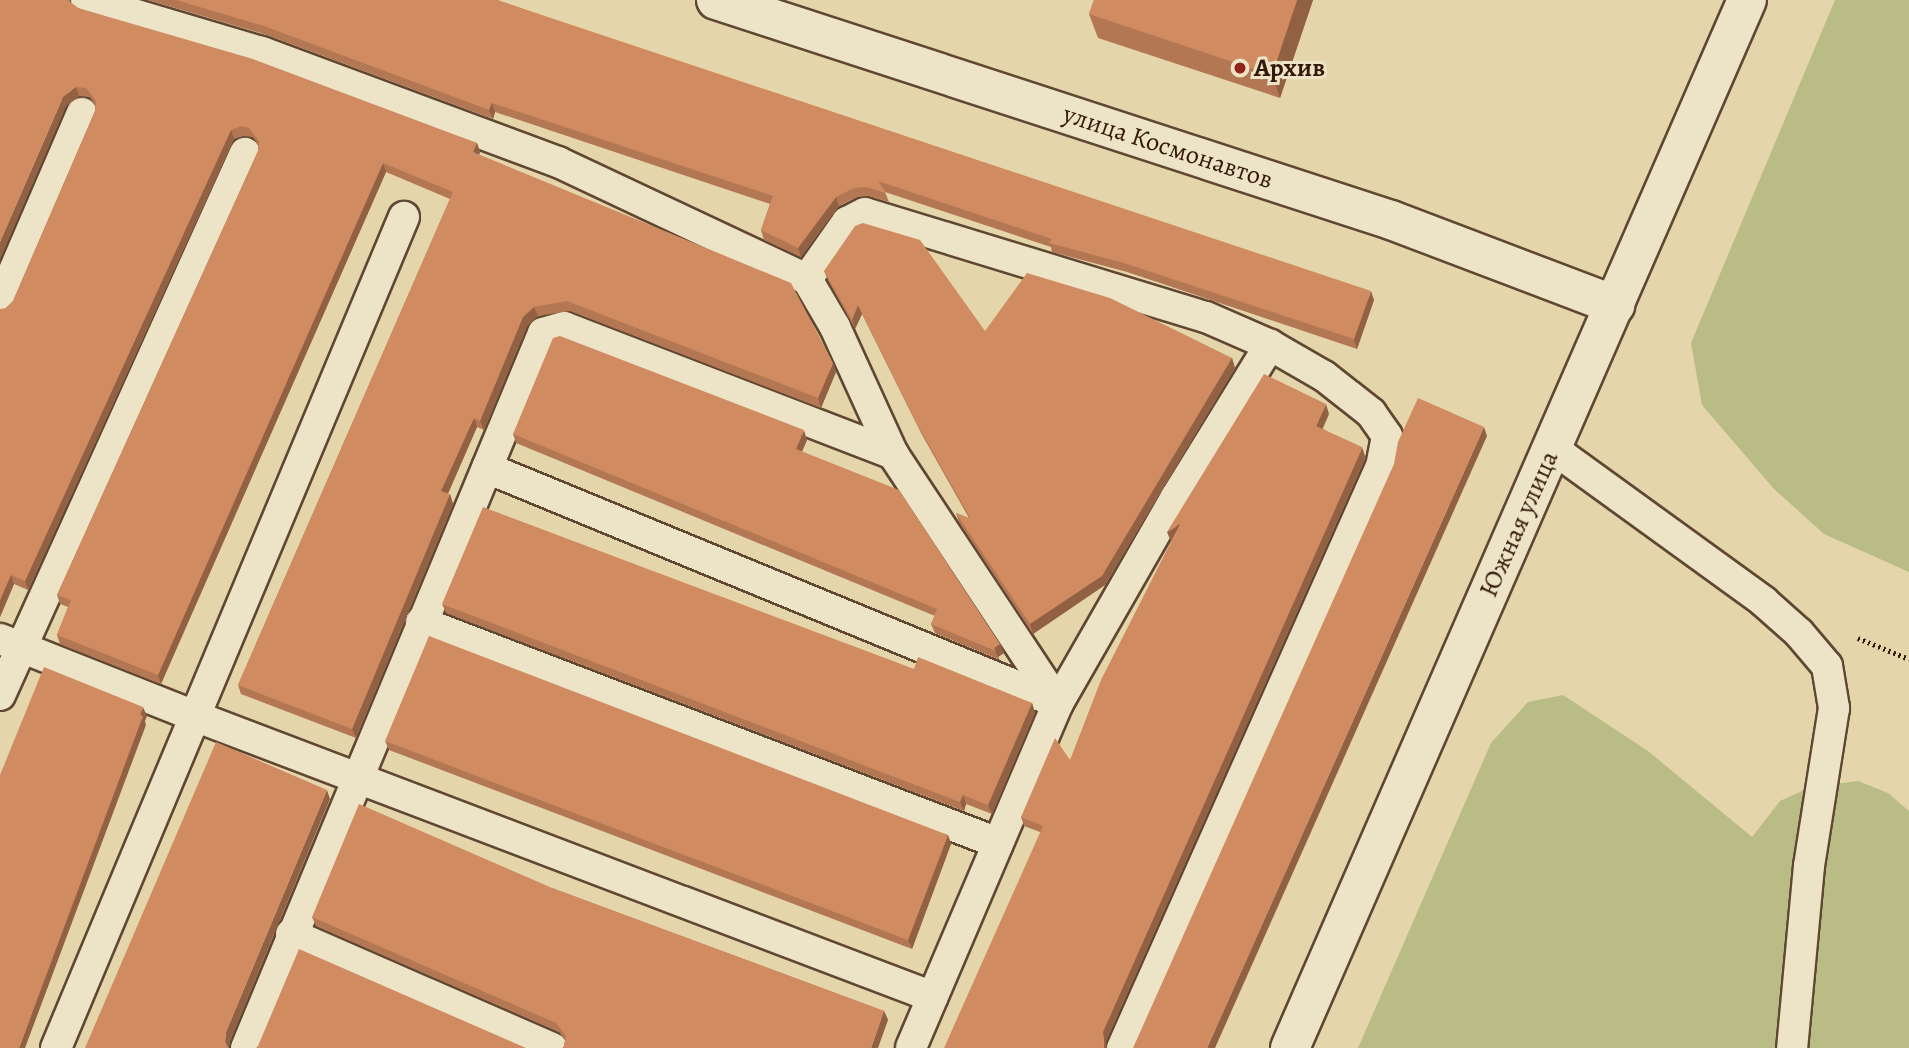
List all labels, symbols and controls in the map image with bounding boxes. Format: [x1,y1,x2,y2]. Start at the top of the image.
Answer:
place label: Архив [1254,52,1325,84]
marker: Архив [1232,60,1248,76]
street label: улица Космонавтов [1059,98,1277,196]
street label: Южная улица [1473,446,1565,602]

